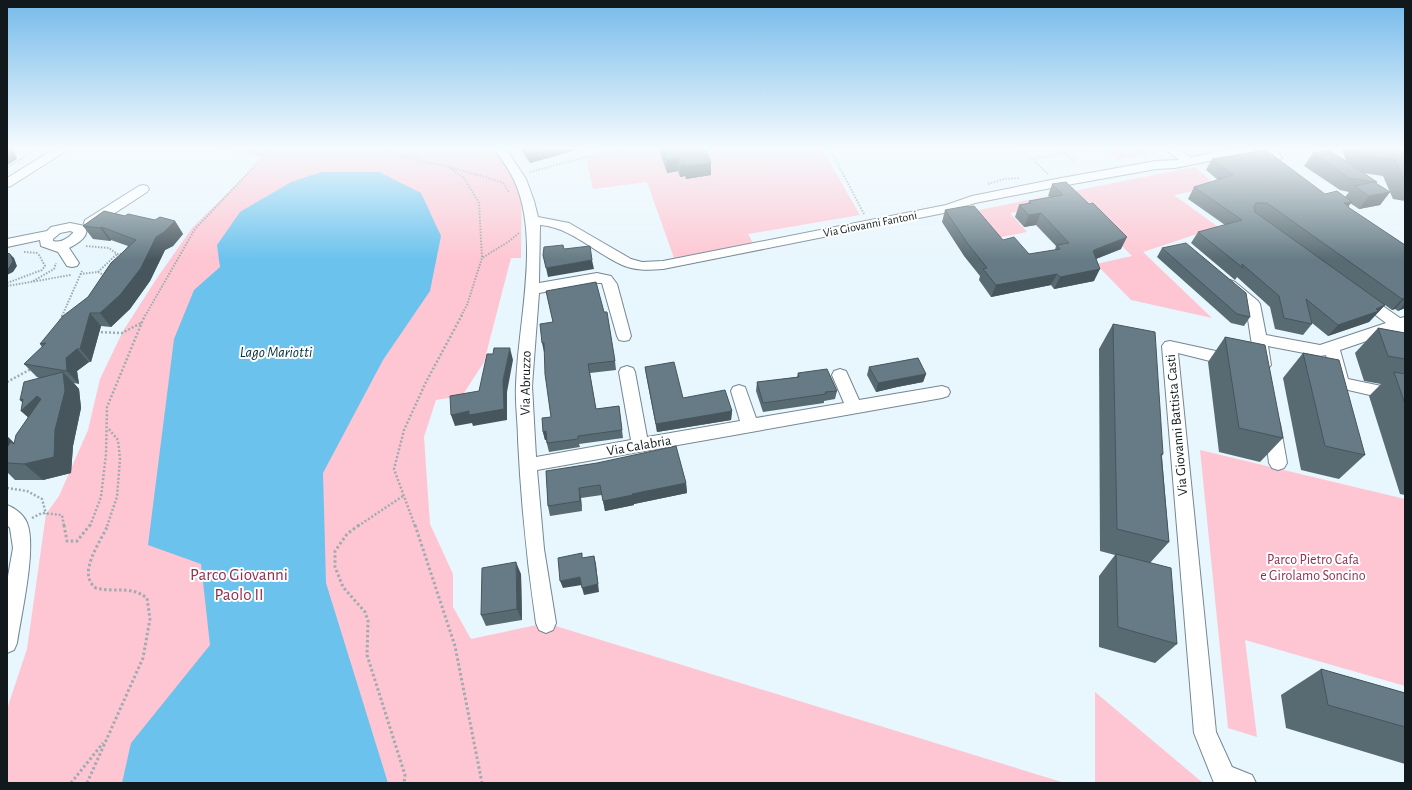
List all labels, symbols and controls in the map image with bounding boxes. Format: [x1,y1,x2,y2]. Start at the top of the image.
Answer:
street label: Via Giovanni Fantoni [822,209,918,239]
water label: Lago Mariotti [240,345,312,360]
street label: Via Abruzzo [518,350,534,416]
street label: Via Giovanni Battista Casti [1164,354,1190,496]
street label: Via Calabria [606,433,673,459]
park label: Parco Pietro Cafa e Girolamo Soncino [1260,553,1366,583]
park label: Parco Giovanni Paolo II [190,566,288,603]

